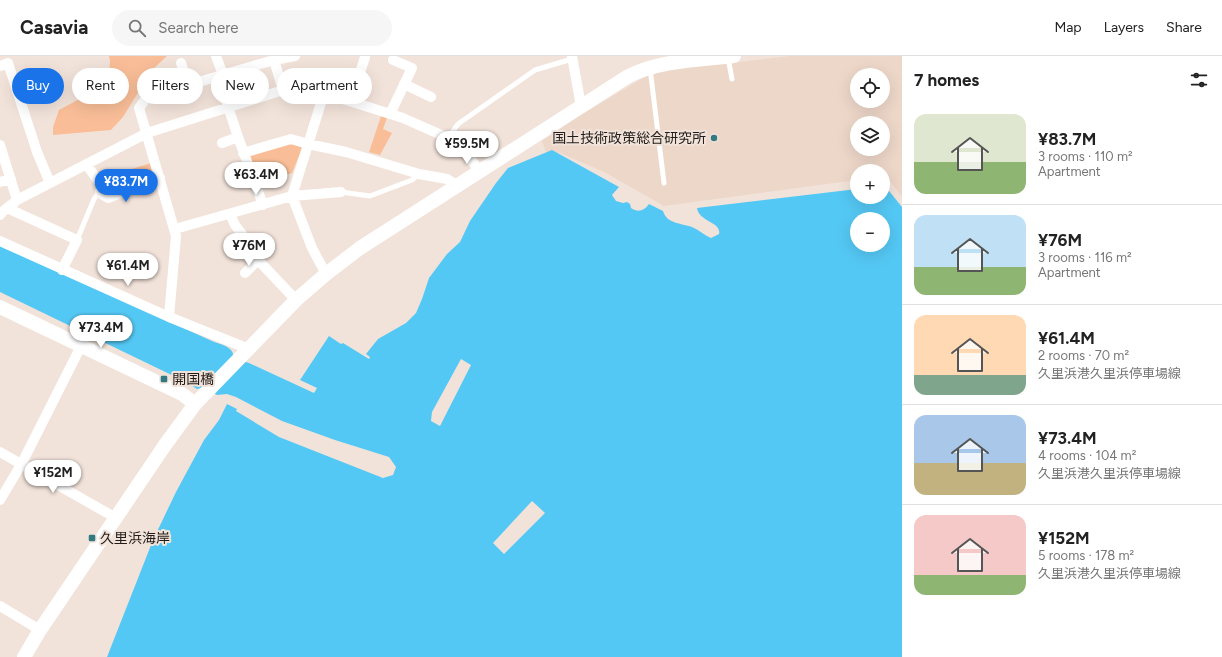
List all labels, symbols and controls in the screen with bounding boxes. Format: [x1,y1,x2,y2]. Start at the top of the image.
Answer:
search box [112,10,392,46]
text: Casavia [20,16,88,39]
icon: search [126,17,148,39]
text: Search here [158,19,238,37]
text: Map [1054,19,1082,36]
text: Layers [1104,19,1144,36]
text: Share [1166,19,1202,36]
chip: Buy [12,68,64,104]
chip: Rent [72,68,129,104]
chip: Filters [137,68,203,104]
chip: New [211,68,269,104]
chip: Apartment [277,68,372,104]
map controls [850,68,890,252]
button: locate [850,68,890,108]
icon: filters [1188,69,1210,91]
text: 7 homes [914,70,979,90]
button: layers [850,116,890,156]
text: ¥83.7M [1038,129,1096,149]
place label: 国土技術政策総合研究所 [552,130,706,147]
icon: home [946,130,994,178]
pin: ¥59.5M [434,131,500,165]
marker: 国土技術政策総合研究所 [709,133,719,143]
text: ¥59.5M [445,136,489,151]
text: 3 rooms · 110 m² [1038,149,1133,164]
pin: ¥63.4M [223,162,289,196]
button: + [850,164,890,204]
text: Apartment [1038,164,1101,179]
text: ¥63.4M [233,167,279,182]
pin: ¥83.7M [93,169,159,203]
text: ¥83.7M [104,174,148,189]
button: − [850,212,890,252]
text: ¥76M [1038,230,1082,250]
icon: home [946,231,994,279]
pin: ¥76M [225,233,273,267]
text: ¥76M [232,238,266,253]
text: 3 rooms · 116 m² [1038,250,1132,265]
pin: ¥61.4M [95,253,161,287]
text: ¥61.4M [106,258,150,273]
text: Apartment [1038,265,1101,280]
pin: ¥73.4M [68,315,134,349]
text: ¥73.4M [79,320,123,335]
text: ¥61.4M [1038,328,1095,348]
icon: home [946,331,994,379]
text: 2 rooms · 70 m² [1038,348,1129,363]
text: 久里浜港久里浜停車場線 [1038,366,1181,381]
place label: 開国橋 [172,371,214,388]
marker: 開国橋 [159,374,169,384]
text: ¥73.4M [1038,428,1097,448]
icon: home [946,431,994,479]
text: 4 rooms · 104 m² [1038,448,1136,463]
pin: ¥152M [25,460,81,494]
text: ¥152M [33,465,73,480]
text: 久里浜港久里浜停車場線 [1038,466,1181,481]
text: ¥152M [1038,528,1090,548]
place label: 久里浜海岸 [100,530,170,547]
icon: home [946,531,994,579]
marker: 久里浜海岸 [87,533,97,543]
text: 5 rooms · 178 m² [1038,548,1134,563]
text: 久里浜港久里浜停車場線 [1038,566,1181,581]

